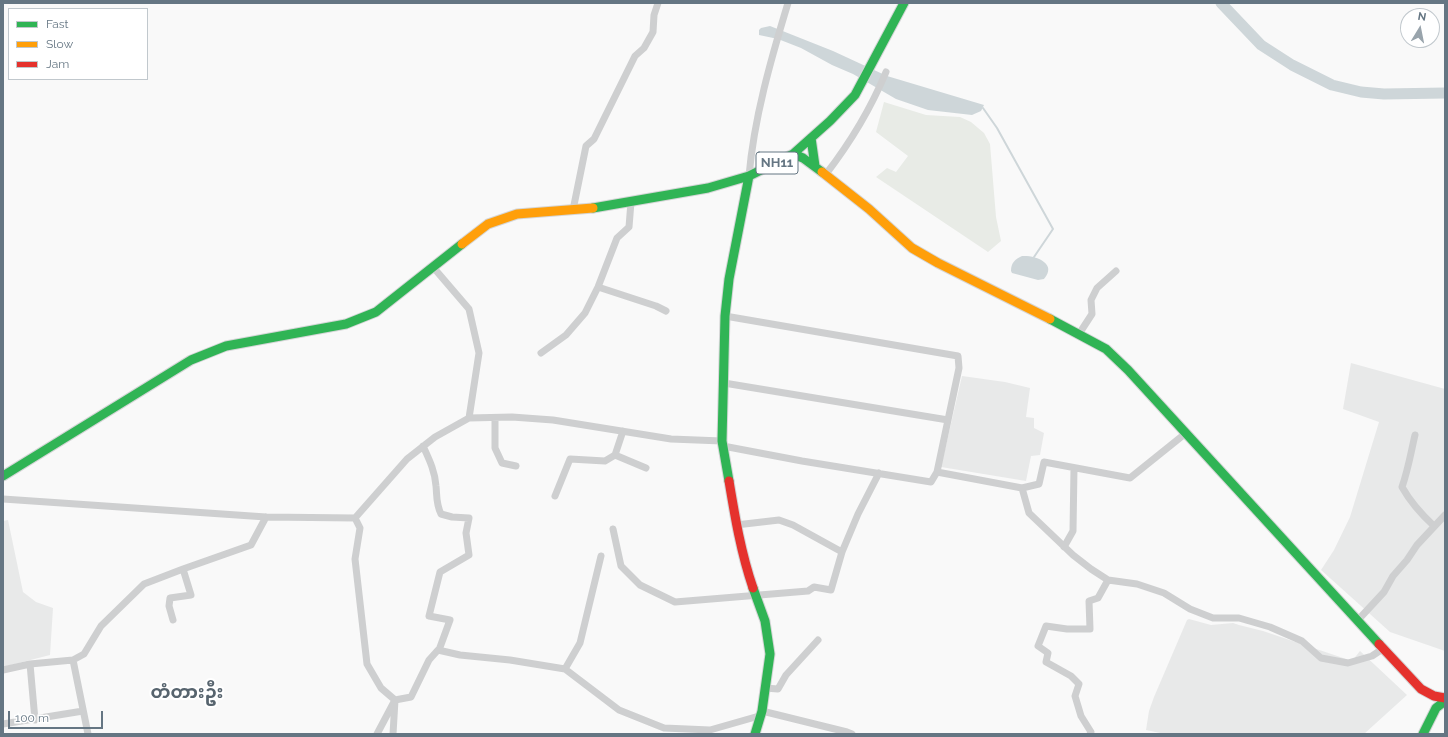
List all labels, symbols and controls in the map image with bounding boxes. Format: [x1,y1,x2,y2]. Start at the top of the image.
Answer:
legend [8,8,148,80]
north arrow [1400,8,1440,48]
text: N [1417,10,1427,24]
text: Fast [46,17,69,31]
text: Slow [46,37,73,51]
text: Jam [46,57,69,71]
road number: NH11 [756,152,798,174]
district label: တံတားဦး [151,682,223,704]
scale bar [10,703,105,729]
text: 100 m [15,711,49,725]

